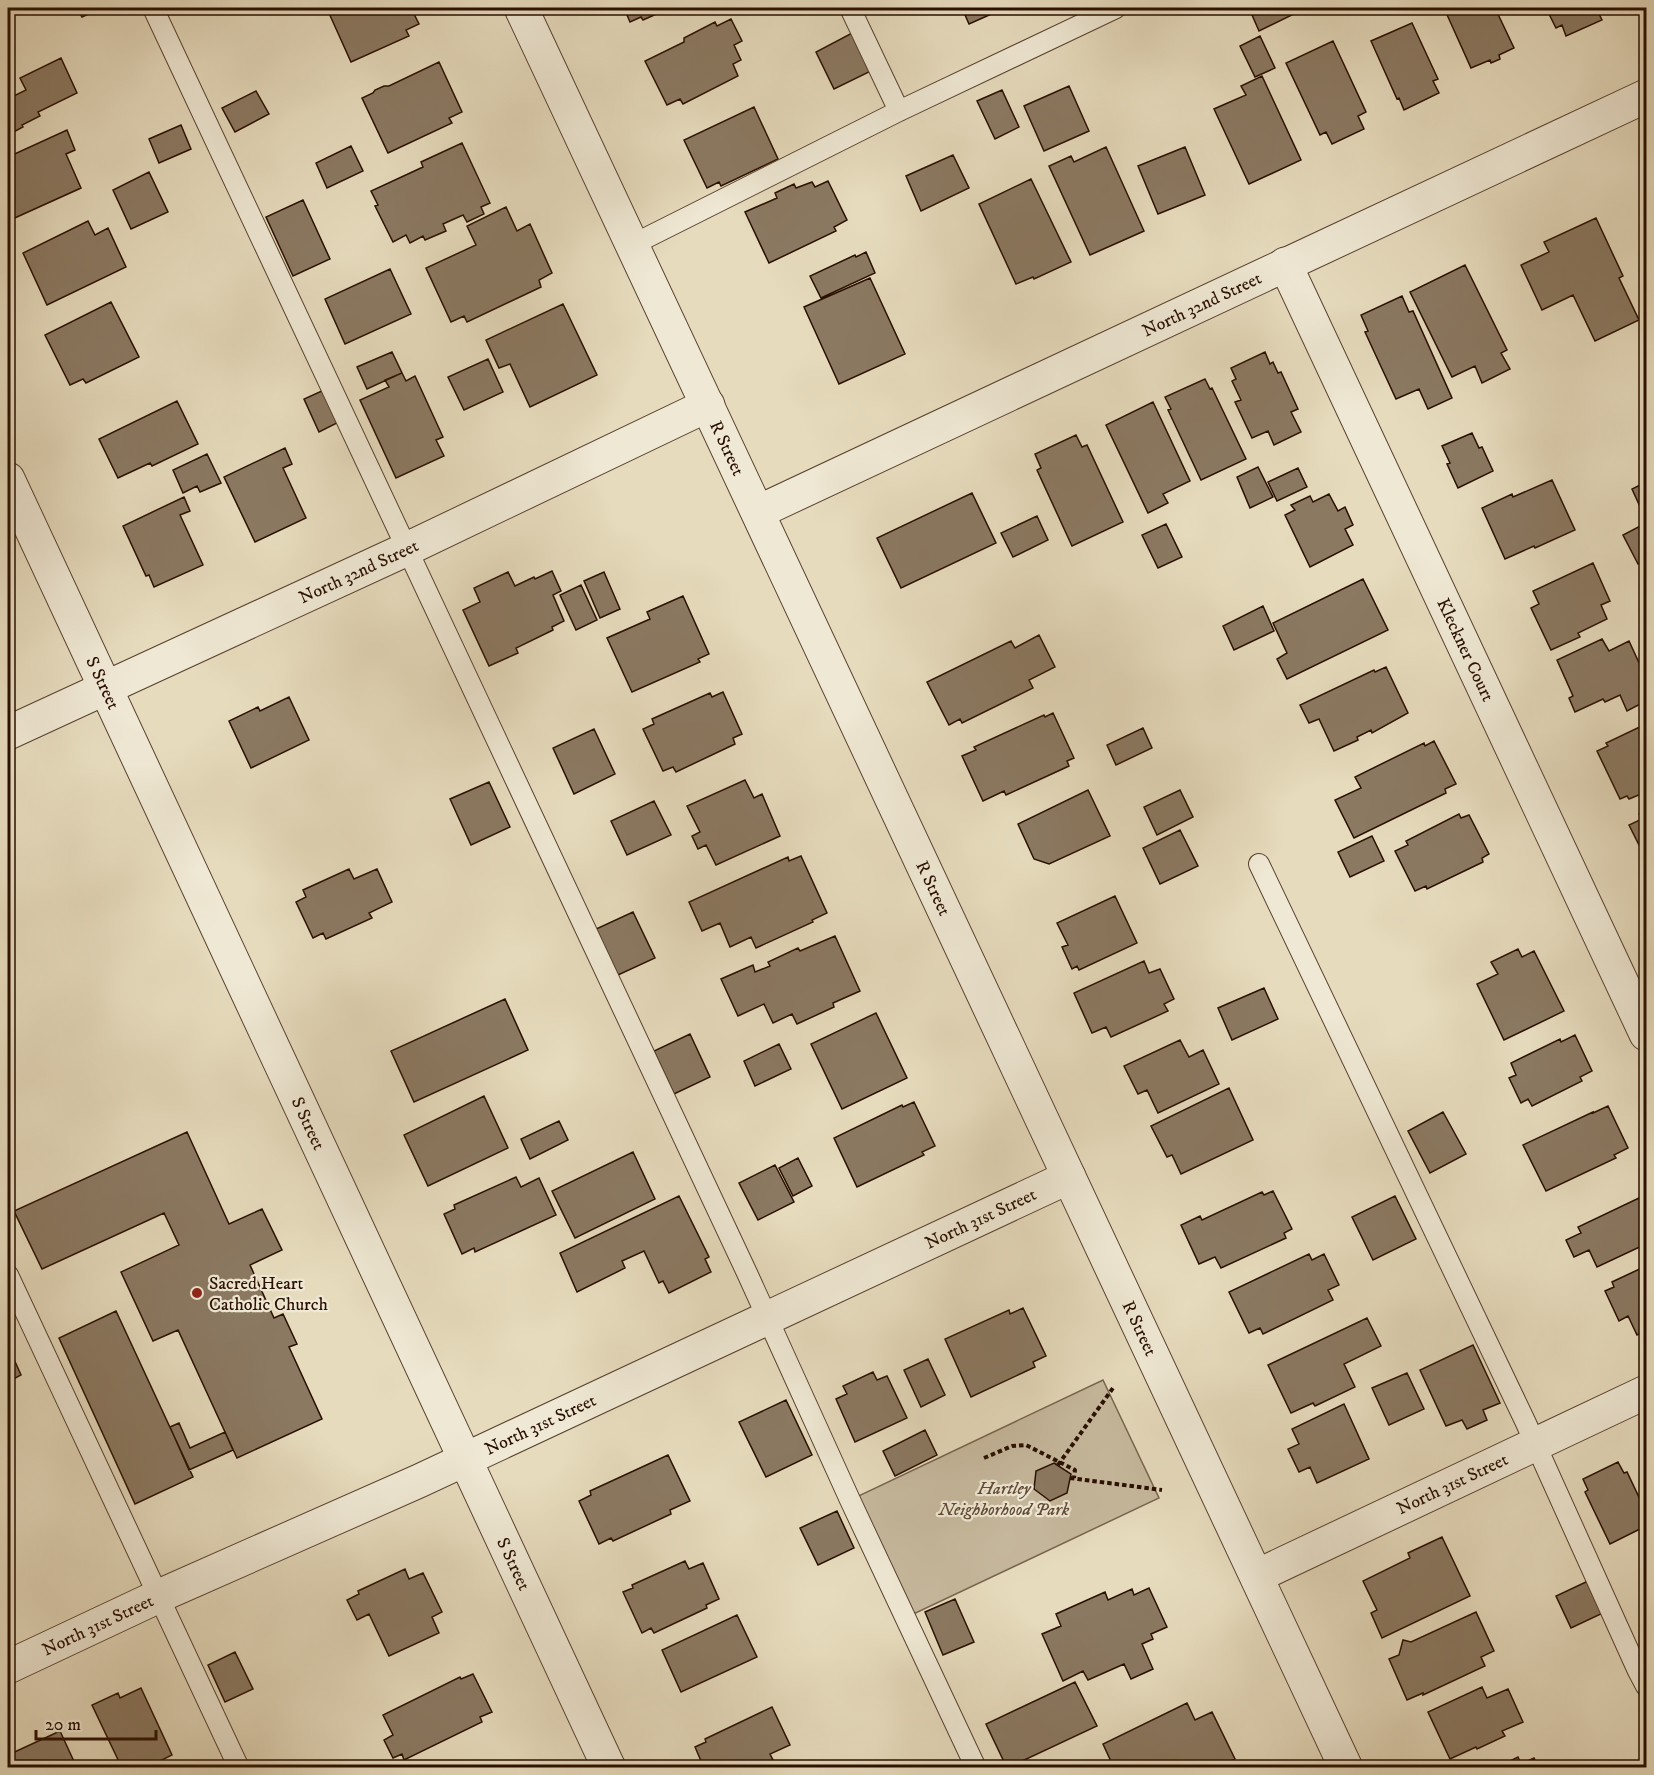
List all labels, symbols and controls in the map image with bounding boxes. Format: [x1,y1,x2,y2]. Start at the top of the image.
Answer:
street label: North 32nd Street [1139,268,1266,342]
street label: R Street [704,417,749,480]
street label: North 32nd Street [296,535,423,609]
street label: Kleckner Court [1431,595,1499,705]
street label: S Street [80,653,124,714]
street label: R Street [910,857,955,920]
street label: S Street [286,1094,329,1154]
street label: North 31st Street [922,1184,1040,1255]
place label: Sacred Heart Catholic Church [209,1273,328,1316]
marker: Sacred Heart Catholic Church [190,1286,204,1300]
street label: R Street [1117,1297,1161,1360]
street label: North 31st Street [481,1390,600,1461]
street label: North 31st Street [1394,1449,1512,1520]
park label: Hartley Neighborhood Park [938,1478,1070,1521]
street label: S Street [491,1534,535,1594]
street label: North 31st Street [39,1590,157,1661]
scale bar [36,1703,156,1741]
text: 20 m [45,1714,81,1736]

